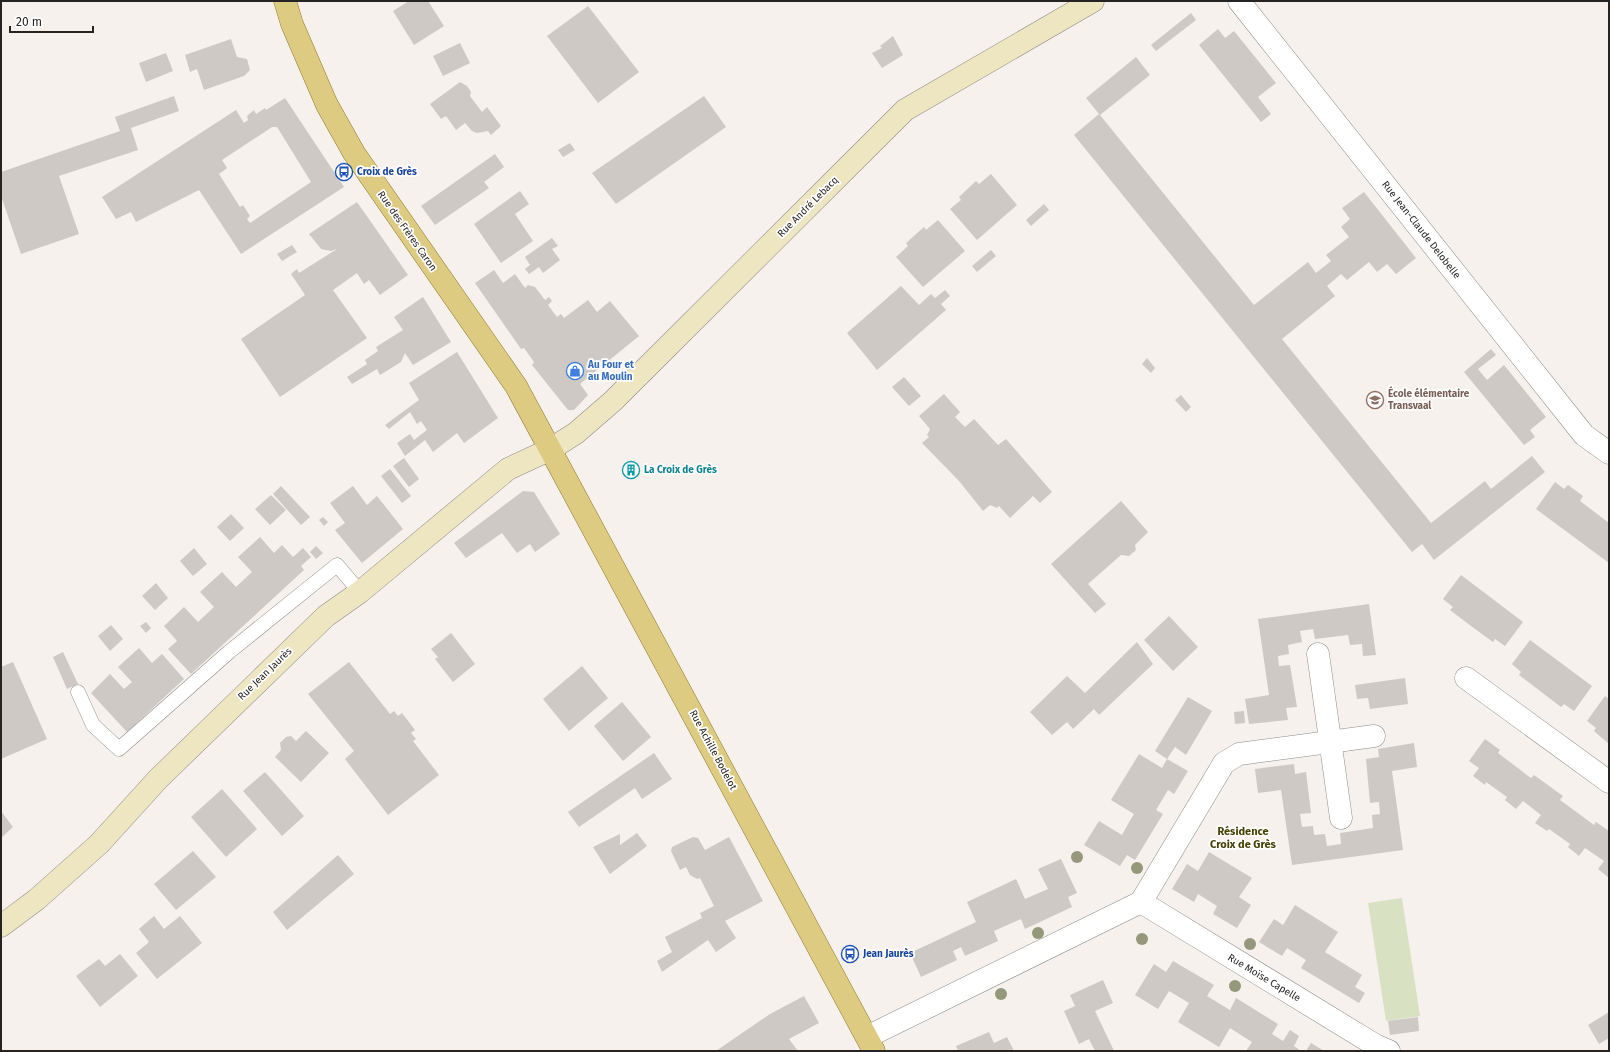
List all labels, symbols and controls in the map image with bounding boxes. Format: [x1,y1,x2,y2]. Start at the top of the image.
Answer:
scale bar [10,8,93,34]
text: 20 m [16,15,42,29]
bus stop icon: Croix de Grès [334,162,354,182]
place label: Croix de Grès [357,165,417,178]
street label: Rue André Lebacq [775,174,841,240]
street label: Rue Jean-Claude Delobelle [1379,179,1463,281]
street label: Rue des Frères Caron [375,189,439,273]
place label: Au Four et au Moulin [587,359,634,383]
shop icon: Au Four et au Moulin [565,361,585,381]
place label: École élémentaire Transvaal [1388,386,1470,412]
school or university icon: École élémentaire Transvaal [1365,390,1385,410]
building icon: La Croix de Grès [621,460,641,480]
place label: La Croix de Grès [644,463,717,476]
street label: Rue Jean Jaurès [236,645,295,703]
street label: Rue Achille Bodelot [687,708,739,792]
district label: Résidence Croix de Grès [1210,825,1277,851]
bus stop icon: Jean Jaurès [840,944,860,964]
place label: Jean Jaurès [862,947,914,960]
street label: Rue Moïse Capelle [1225,952,1303,1004]

